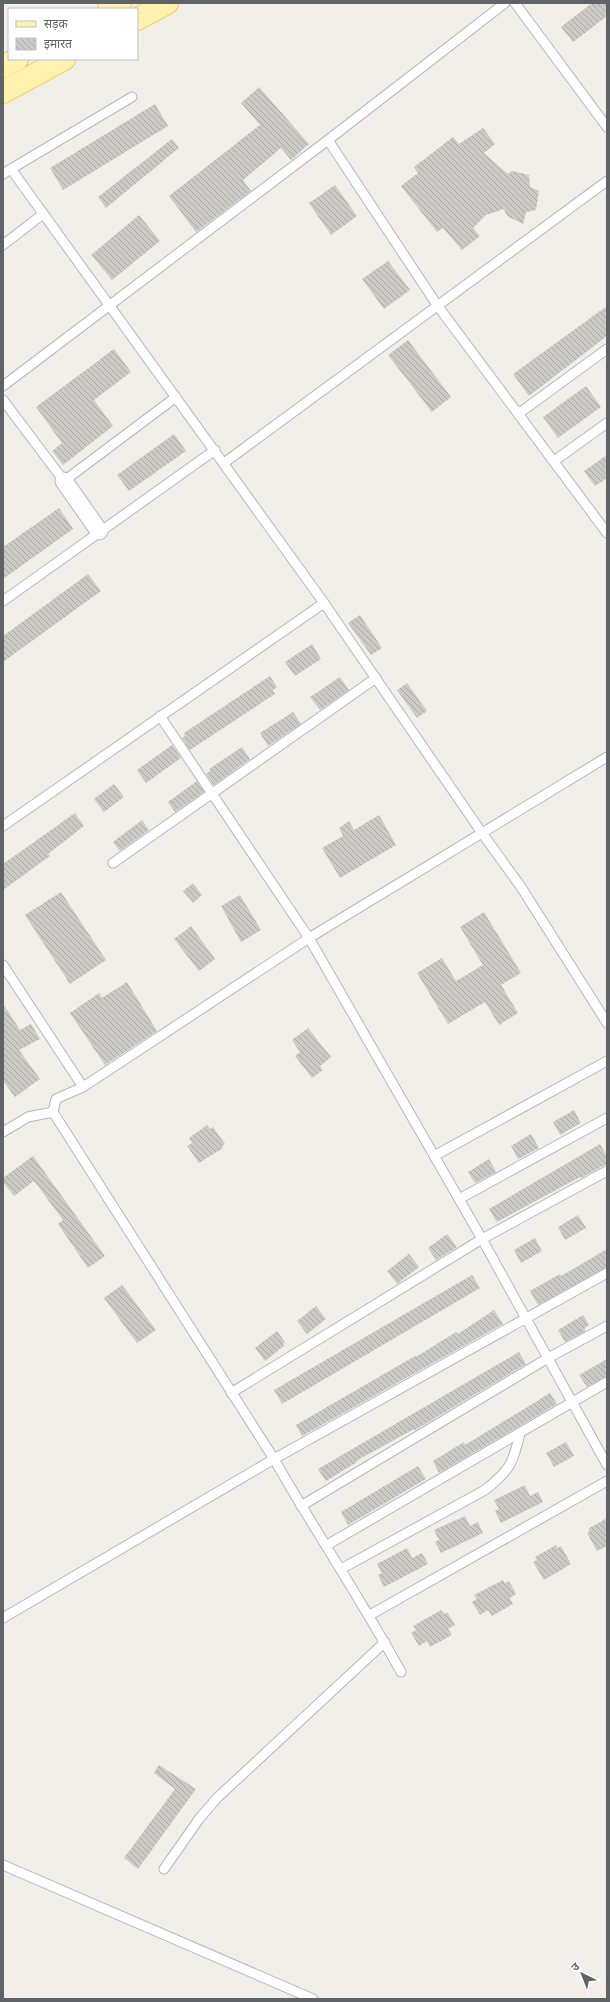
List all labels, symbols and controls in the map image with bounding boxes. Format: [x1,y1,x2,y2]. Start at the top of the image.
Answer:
legend [8,8,138,60]
text: सड़क [44,17,69,31]
text: इमारत [44,37,73,51]
north arrow [562,1954,602,1994]
text: उ [569,1960,583,1974]

